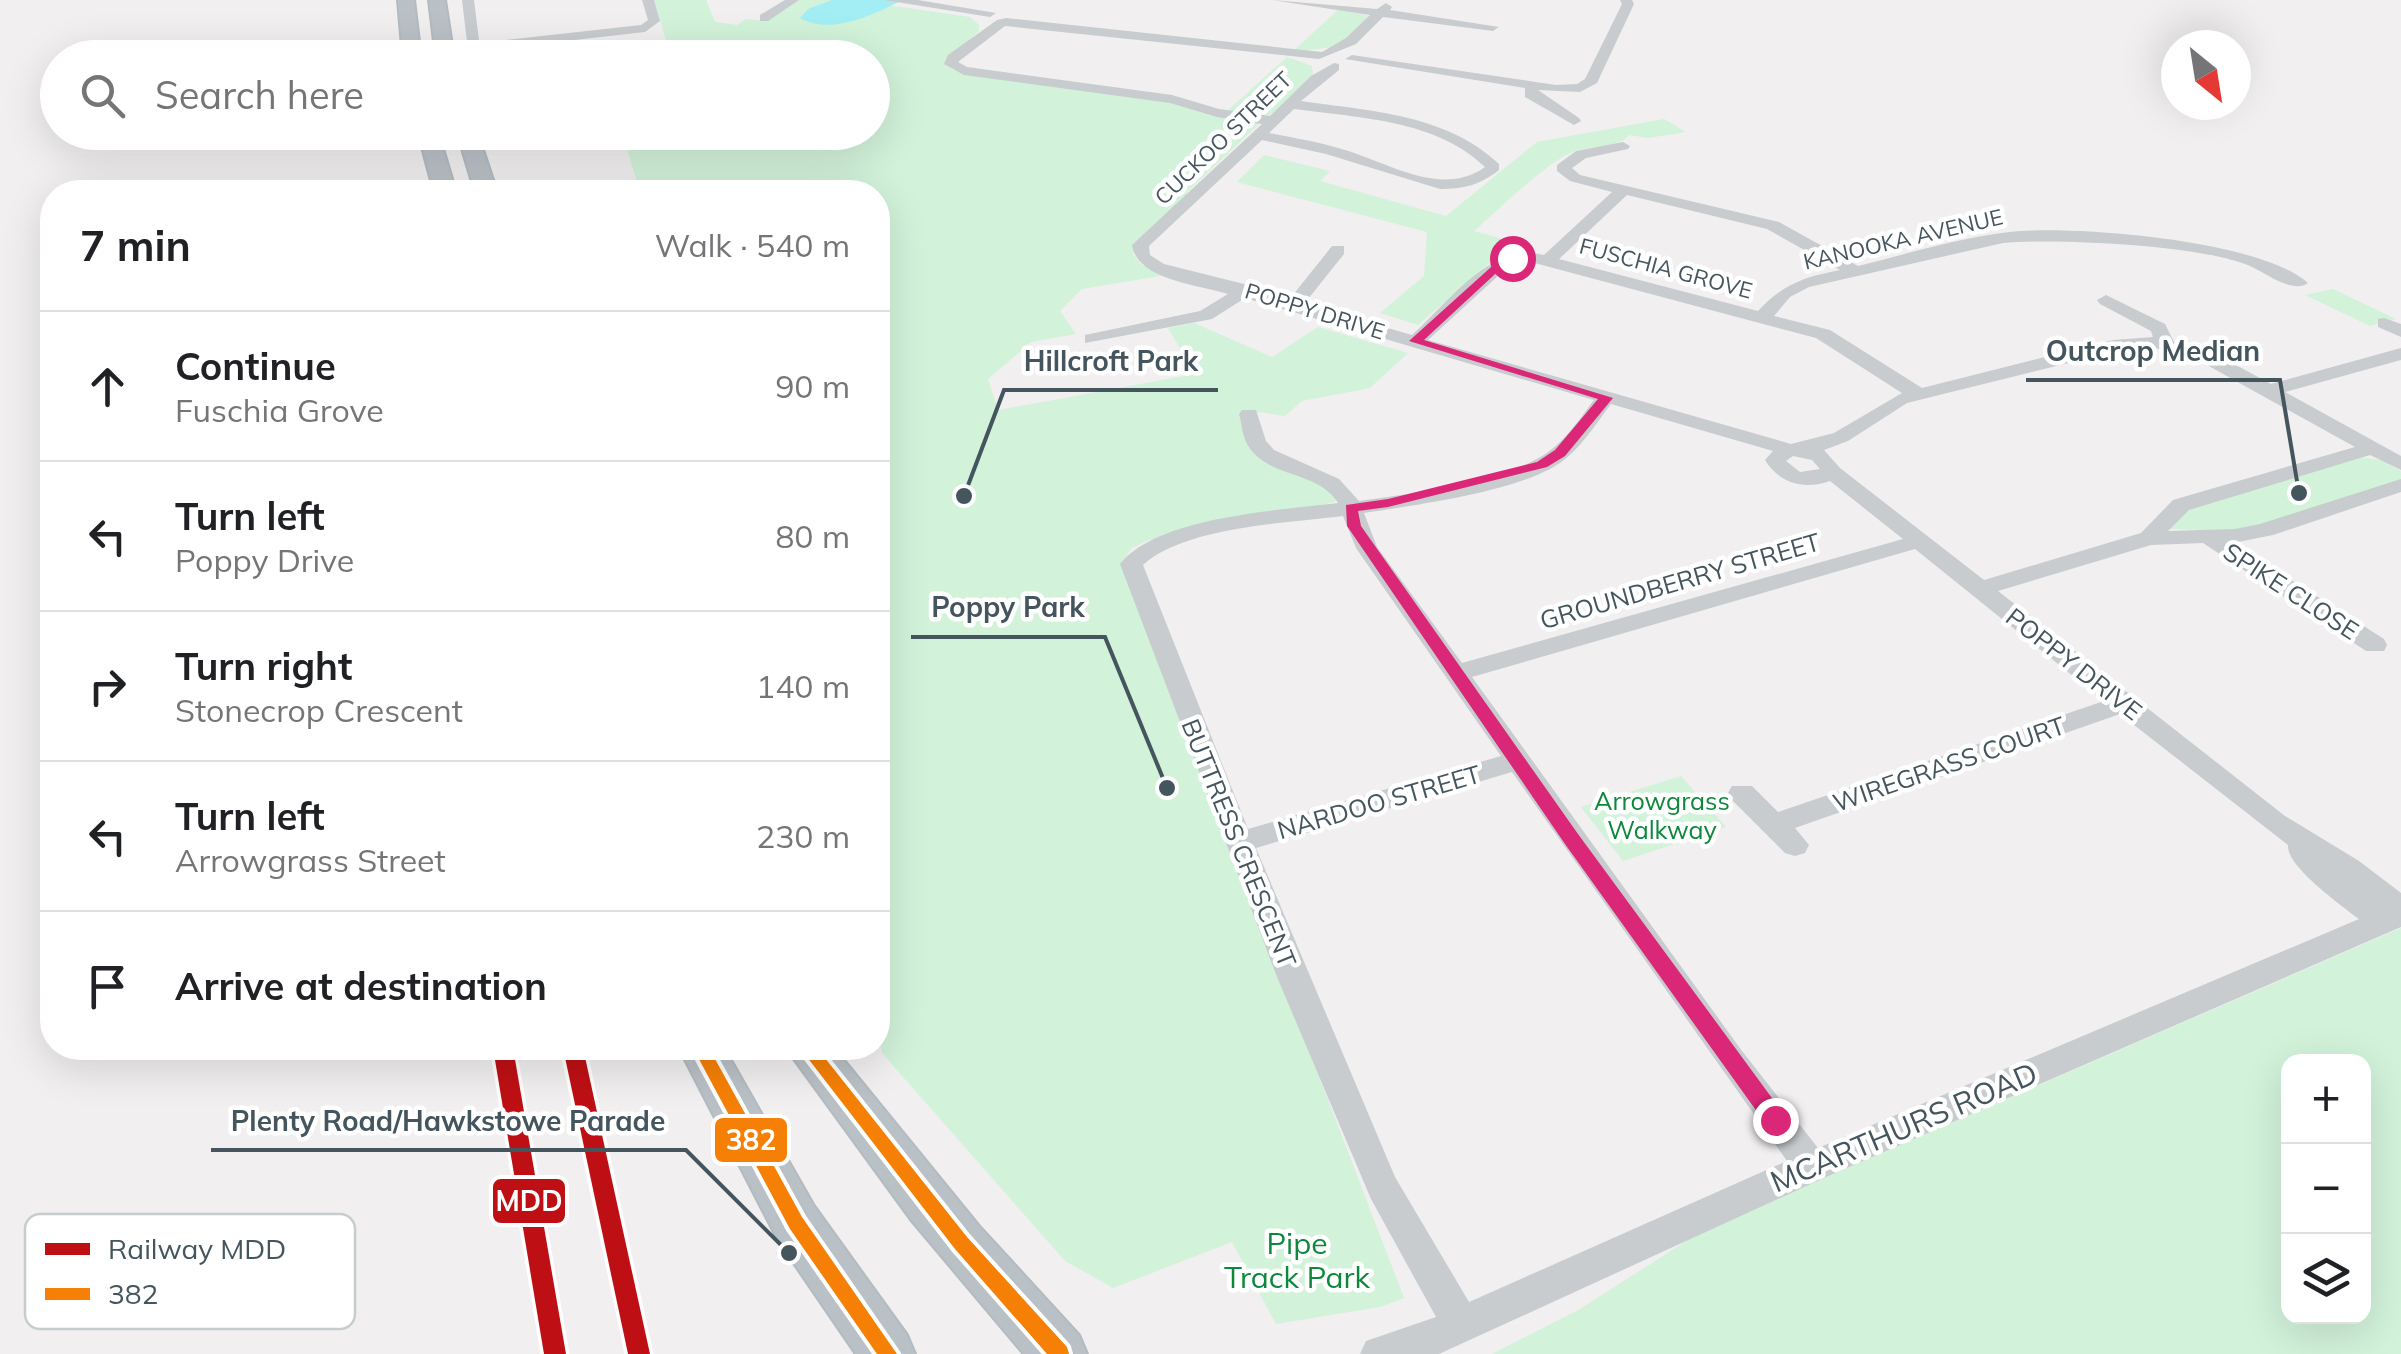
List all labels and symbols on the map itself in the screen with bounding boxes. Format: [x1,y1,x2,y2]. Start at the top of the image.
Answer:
north arrow [2161,30,2251,120]
street label: CUCKOO STREET [1149,65,1297,211]
street label: KANOOKA AVENUE [1801,202,2005,276]
street label: FUSCHIA GROVE [1577,231,1755,305]
route start [1490,236,1536,282]
street label: POPPY DRIVE [1242,276,1388,346]
callout: Outcrop Median [2026,322,2280,380]
callout: Hillcroft Park [1004,332,1218,390]
text: Outcrop Median [2046,333,2260,368]
text: Hillcroft Park [1024,343,1199,378]
street label: GROUNDBERRY STREET [1536,526,1824,635]
street label: SPIKE CLOSE [2218,535,2365,646]
callout: Poppy Park [911,579,1105,637]
text: Poppy Park [931,589,1085,624]
street label: POPPY DRIVE [2000,601,2149,726]
street label: WIREGRASS COURT [1829,709,2069,818]
street label: BUTTRESS CRESCENT [1175,714,1304,972]
street label: NARDOO STREET [1274,758,1484,845]
park label: Arrowgrass Walkway [1594,785,1730,845]
street label: MCARTHURS ROAD [1765,1054,2043,1200]
callout: Plenty Road/Hawkstowe Parade [211,1092,686,1150]
route end [1753,1098,1799,1144]
text: Plenty Road/Hawkstowe Parade [231,1103,665,1138]
line badge: 382 [713,1116,789,1164]
text: 382 [726,1122,776,1157]
line badge: MDD [491,1177,567,1225]
text: MDD [495,1183,563,1218]
legend [25,1214,355,1329]
park label: Pipe Track Park [1224,1224,1370,1296]
text: Railway MDD [108,1231,286,1266]
text: 382 [108,1276,158,1311]

